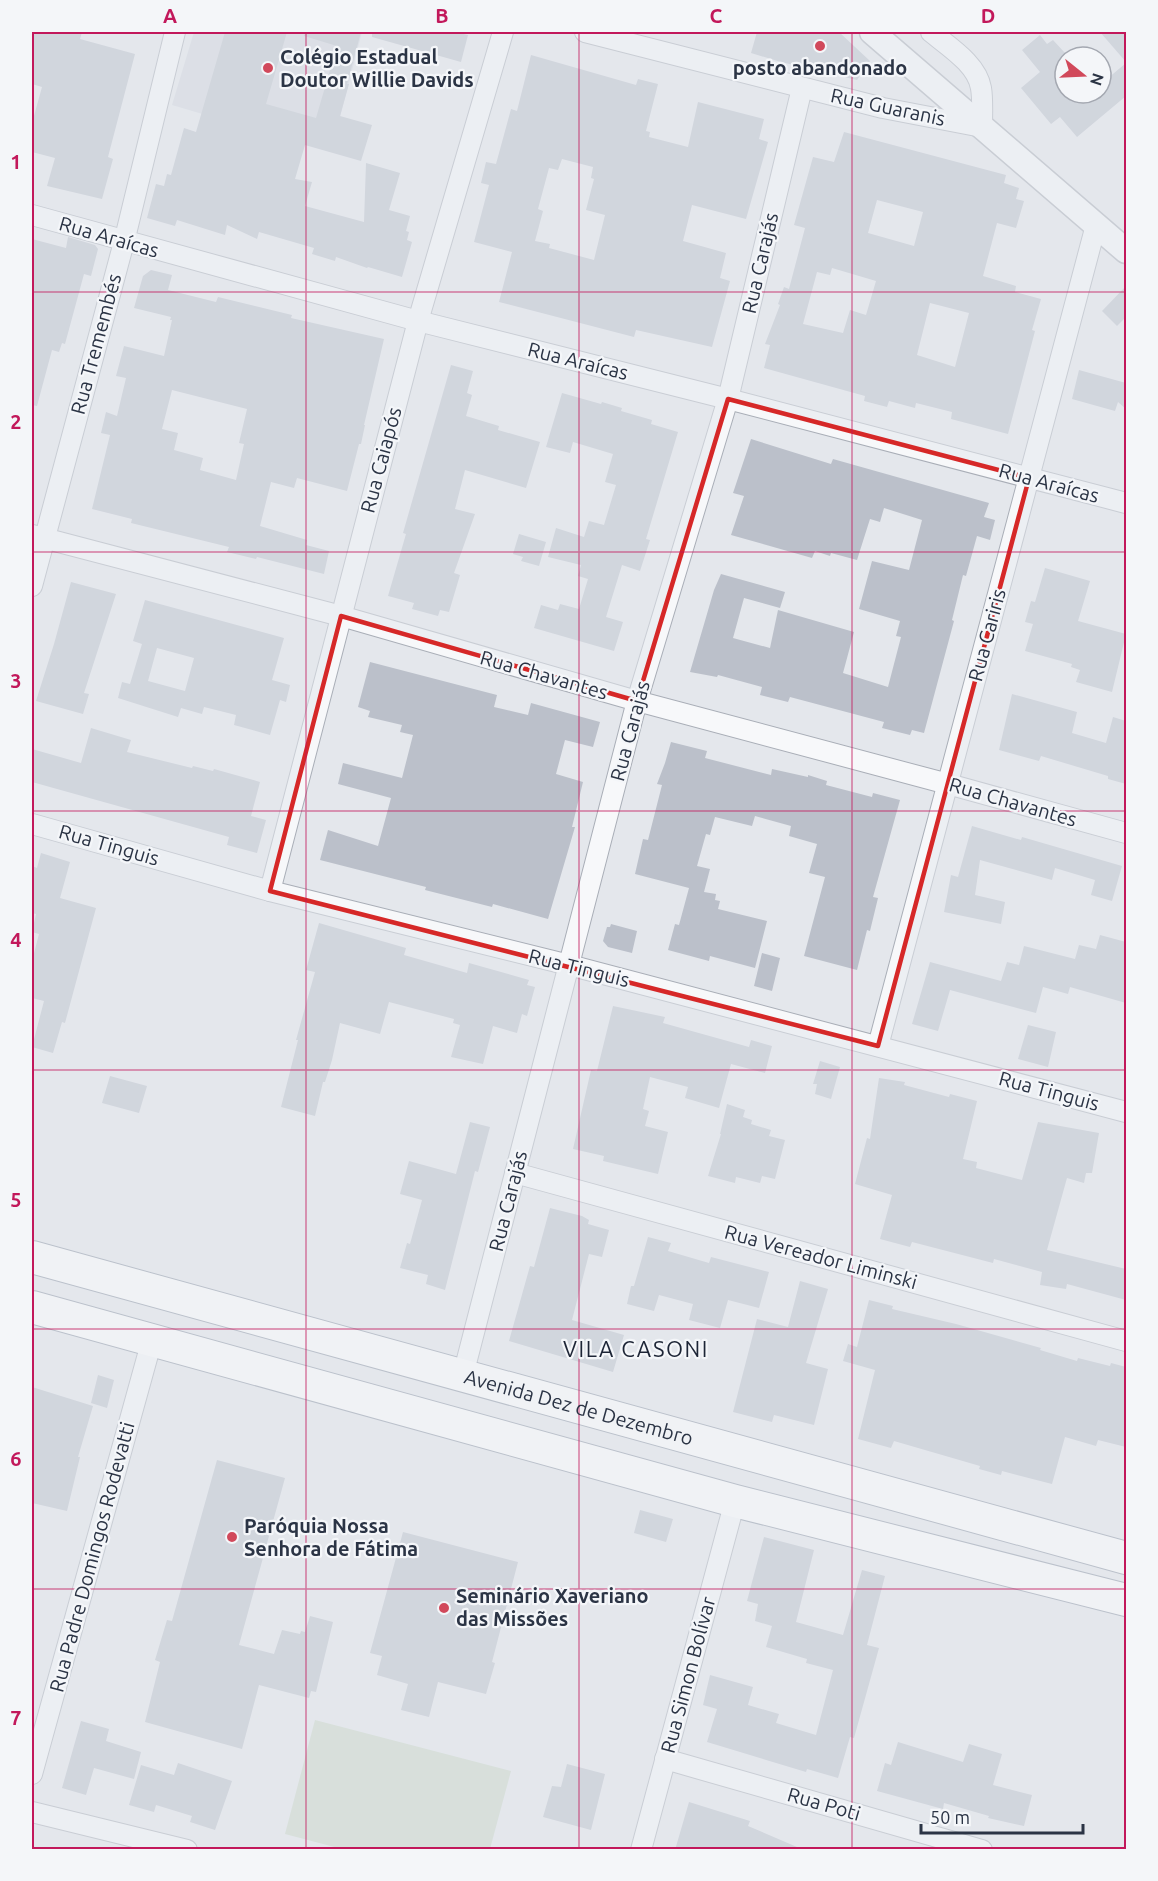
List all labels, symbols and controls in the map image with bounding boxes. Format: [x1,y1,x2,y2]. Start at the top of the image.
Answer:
text: A [163,4,177,27]
text: B [435,4,449,27]
text: C [710,4,723,27]
text: D [981,4,995,27]
marker: posto abandonado [813,39,827,53]
place label: Colégio Estadual Doutor Willie Davids [280,45,474,91]
north arrow [1053,45,1113,105]
place label: posto abandonado [733,56,907,79]
marker: Colégio Estadual Doutor Willie Davids [261,61,275,75]
text: N [1087,71,1108,88]
street label: Rua Guaranis [829,83,947,130]
text: 1 [10,150,22,173]
street label: Rua Carajás [737,210,782,316]
street label: Rua Araícas [57,211,162,262]
street label: Rua Tremembés [66,271,125,417]
street label: Rua Araícas [526,337,631,384]
street label: Rua Caiapós [355,404,406,515]
text: 2 [10,410,22,433]
street label: Rua Araícas [997,458,1102,507]
street label: Rua Cariris [963,586,1010,684]
street label: Rua Chavantes [478,645,611,704]
text: 3 [10,669,22,692]
street label: Rua Carajás [605,678,654,784]
street label: Rua Chavantes [947,772,1080,831]
street label: Rua Tinguis [56,819,162,870]
text: 4 [10,928,22,951]
street label: Rua Tinguis [526,944,632,991]
street label: Rua Tinguis [996,1066,1102,1115]
street label: Rua Carajás [484,1148,531,1254]
text: 5 [10,1188,22,1211]
street label: Rua Vereador Liminski [722,1220,920,1293]
district label: VILA CASONI [563,1336,709,1361]
street label: Avenida Dez de Dezembro [462,1365,696,1449]
street label: Rua Padre Domingos Rodevatti [44,1419,139,1695]
text: 6 [10,1447,22,1470]
place label: Paróquia Nossa Senhora de Fátima [244,1514,418,1560]
marker: Paróquia Nossa Senhora de Fátima [225,1530,239,1544]
place label: Seminário Xaveriano das Missões [456,1584,649,1630]
street label: Rua Simon Bolívar [656,1594,720,1756]
marker: Seminário Xaveriano das Missões [437,1601,451,1615]
text: 7 [10,1706,22,1729]
street label: Rua Poti [785,1782,863,1825]
scale bar [921,1797,1083,1835]
text: 50 m [930,1807,970,1827]

